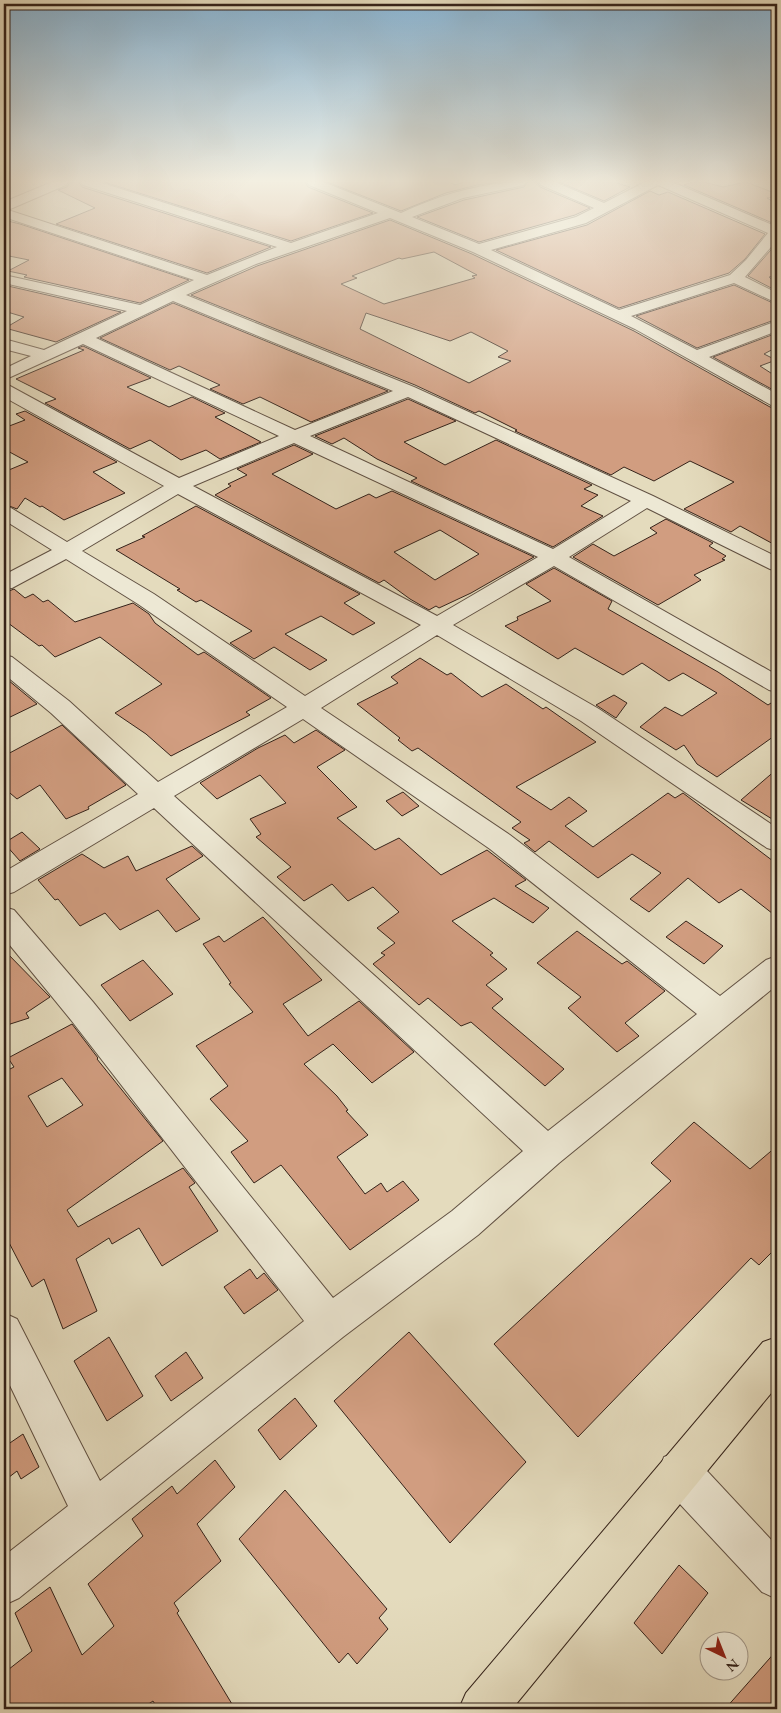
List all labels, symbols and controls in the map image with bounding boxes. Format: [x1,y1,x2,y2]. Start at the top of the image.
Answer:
north arrow [698,1630,748,1680]
text: N [722,1655,743,1676]

